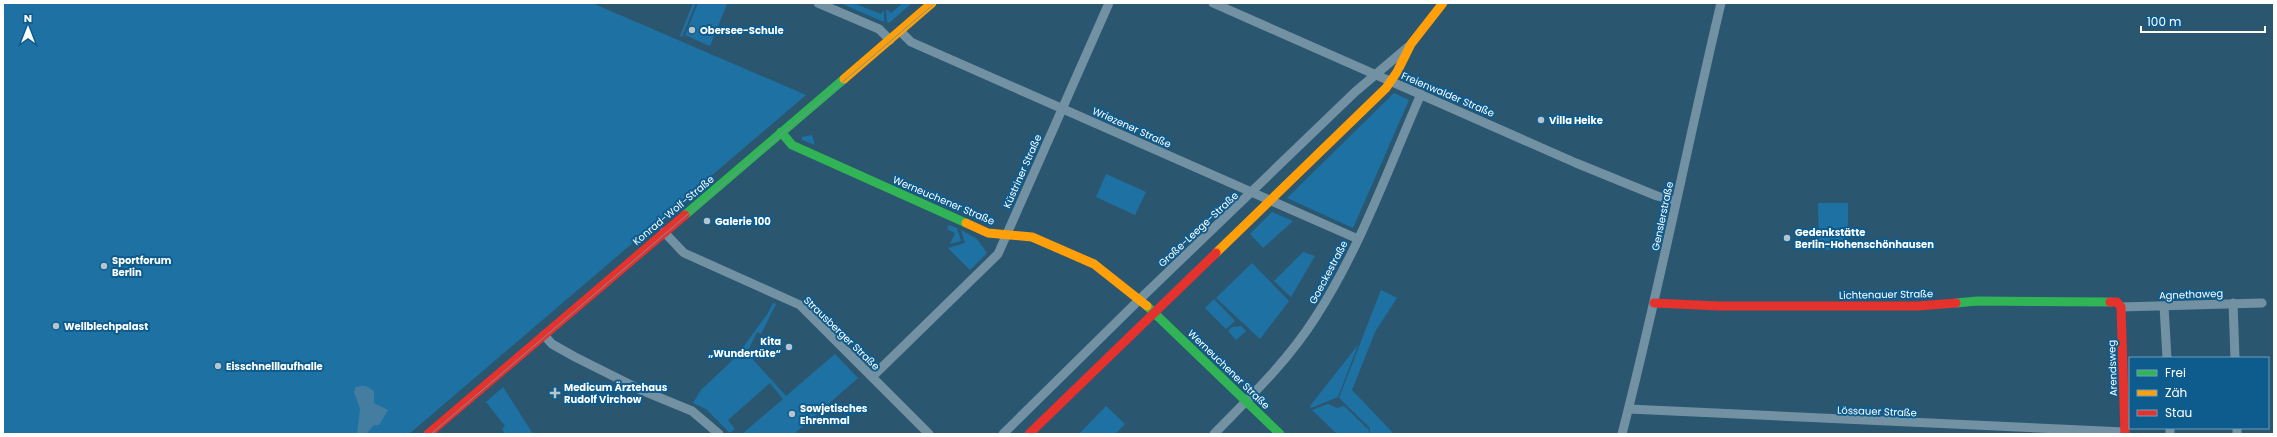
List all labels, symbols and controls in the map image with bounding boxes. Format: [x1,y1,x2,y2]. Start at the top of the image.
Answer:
north arrow [8,8,48,48]
scale bar [2141,8,2265,34]
text: N [24,10,32,26]
text: 100 m [2147,13,2181,30]
place label: Obersee-Schule [700,23,784,38]
marker: Obersee-Schule [687,25,697,35]
street label: Freienwalder Straße [1399,68,1497,121]
street label: Wriezener Straße [1090,103,1174,152]
place label: Villa Heike [1549,113,1603,128]
marker: Villa Heike [1536,115,1546,125]
street label: Küstriner Straße [999,132,1045,211]
street label: Konrad-Wolf-Straße [629,172,717,249]
street label: Werneuchener Straße [891,172,997,229]
street label: Genslerstraße [1648,180,1677,252]
street label: Große-Leege-Straße [1155,188,1242,271]
place label: Galerie 100 [715,214,771,229]
marker: Galerie 100 [702,216,712,226]
place label: Gedenkstätte Berlin-Hohenschönhausen [1795,225,1934,252]
marker: Gedenkstätte Berlin-Hohenschönhausen [1782,233,1792,243]
street label: Goeckestraße [1305,238,1352,307]
place label: Sportforum Berlin [112,253,172,280]
marker: Sportforum Berlin [99,261,109,271]
street label: Lichtenauer Straße [1839,286,1933,303]
street label: Agnethaweg [2159,286,2223,303]
street label: Strausberger Straße [800,293,883,374]
place label: Wellblechpalast [64,319,148,334]
marker: Wellblechpalast [51,321,61,331]
street label: Werneuchener Straße [1184,326,1273,413]
place label: Kita „Wundertüte“ [708,334,781,361]
street label: Arendsweg [2104,340,2121,396]
marker: Kita „Wundertüte“ [784,342,794,352]
legend [2129,357,2269,429]
place label: Eisschnelllaufhalle [226,359,323,374]
marker: Eisschnelllaufhalle [213,361,223,371]
text: Frei [2165,364,2186,381]
place label: Medicum Ärztehaus Rudolf Virchow [564,380,668,407]
text: Zäh [2165,384,2187,401]
marker: Medicum Ärztehaus Rudolf Virchow [549,387,561,399]
place label: Sowjetisches Ehrenmal [800,401,868,428]
street label: Lössauer Straße [1837,403,1917,420]
text: Stau [2165,404,2192,421]
marker: Sowjetisches Ehrenmal [787,409,797,419]

